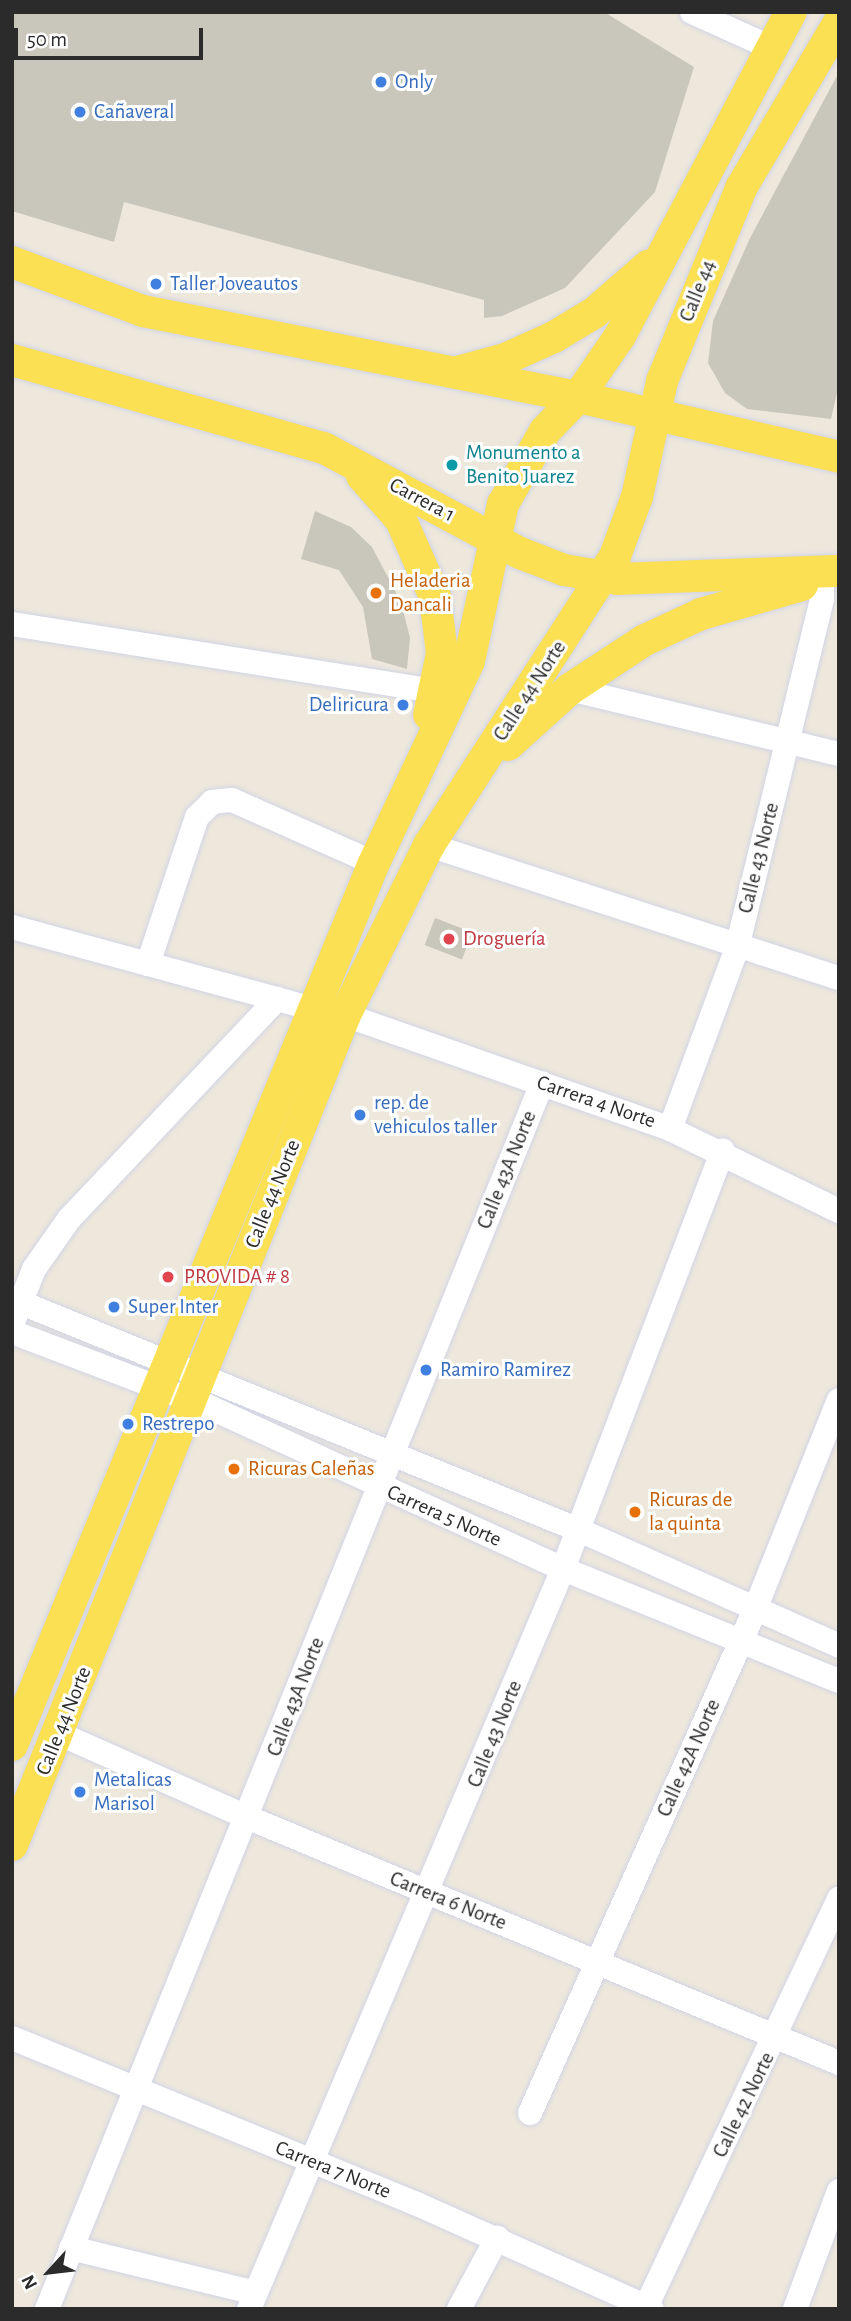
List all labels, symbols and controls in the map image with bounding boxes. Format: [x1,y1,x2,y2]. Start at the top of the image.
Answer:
scale bar [18,14,206,58]
text: 50 m [27,29,67,50]
place label: Only [395,69,433,95]
marker: Only [373,74,389,90]
place label: Cañaveral [94,99,174,125]
marker: Cañaveral [72,104,88,120]
street label: Calle 44 [674,256,722,326]
place label: Taller Joveautos [170,271,298,297]
marker: Taller Joveautos [148,276,164,292]
place label: Monumento a Benito Juarez [466,440,581,490]
marker: Monumento a Benito Juarez [444,457,460,473]
street label: Carrera 1 [385,472,459,528]
place label: Heladeria Dancali [390,568,471,618]
marker: Heladeria Dancali [368,585,384,601]
street label: Calle 44 Norte [488,636,572,746]
place label: Deliricura [309,692,389,718]
marker: Deliricura [395,697,411,713]
street label: Calle 43 Norte [733,800,785,916]
place label: Droguería [463,926,546,952]
marker: Droguería [441,931,457,947]
street label: Carrera 4 Norte [533,1070,659,1134]
place label: rep. de vehiculos taller [374,1090,497,1140]
marker: rep. de vehiculos taller [352,1107,368,1123]
street label: Calle 43A Norte [472,1107,542,1233]
street label: Calle 44 Norte [240,1136,306,1252]
place label: PROVIDA # 8 [184,1264,290,1290]
marker: PROVIDA # 8 [158,1267,178,1287]
place label: Super Inter [128,1294,218,1320]
marker: Super Inter [106,1299,122,1315]
place label: Ramiro Ramirez [440,1357,571,1383]
marker: Ramiro Ramirez [418,1362,434,1378]
place label: Restrepo [142,1411,214,1437]
marker: Restrepo [120,1416,136,1432]
place label: Ricuras Caleñas [248,1456,375,1482]
marker: Ricuras Caleñas [226,1461,242,1477]
street label: Carrera 5 Norte [383,1480,505,1552]
place label: Ricuras de la quinta [649,1487,732,1537]
marker: Ricuras de la quinta [627,1504,643,1520]
street label: Calle 43A Norte [262,1634,330,1760]
street label: Calle 44 Norte [31,1663,97,1779]
street label: Calle 43 Norte [462,1677,528,1791]
street label: Calle 42A Norte [652,1695,726,1821]
place label: Metalicas Marisol [94,1767,172,1817]
marker: Metalicas Marisol [72,1784,88,1800]
street label: Carrera 6 Norte [386,1866,510,1936]
street label: Calle 42 Norte [708,2048,780,2162]
street label: Carrera 7 Norte [271,2135,395,2205]
north arrow [14,2237,84,2307]
text: N [18,2272,41,2292]

